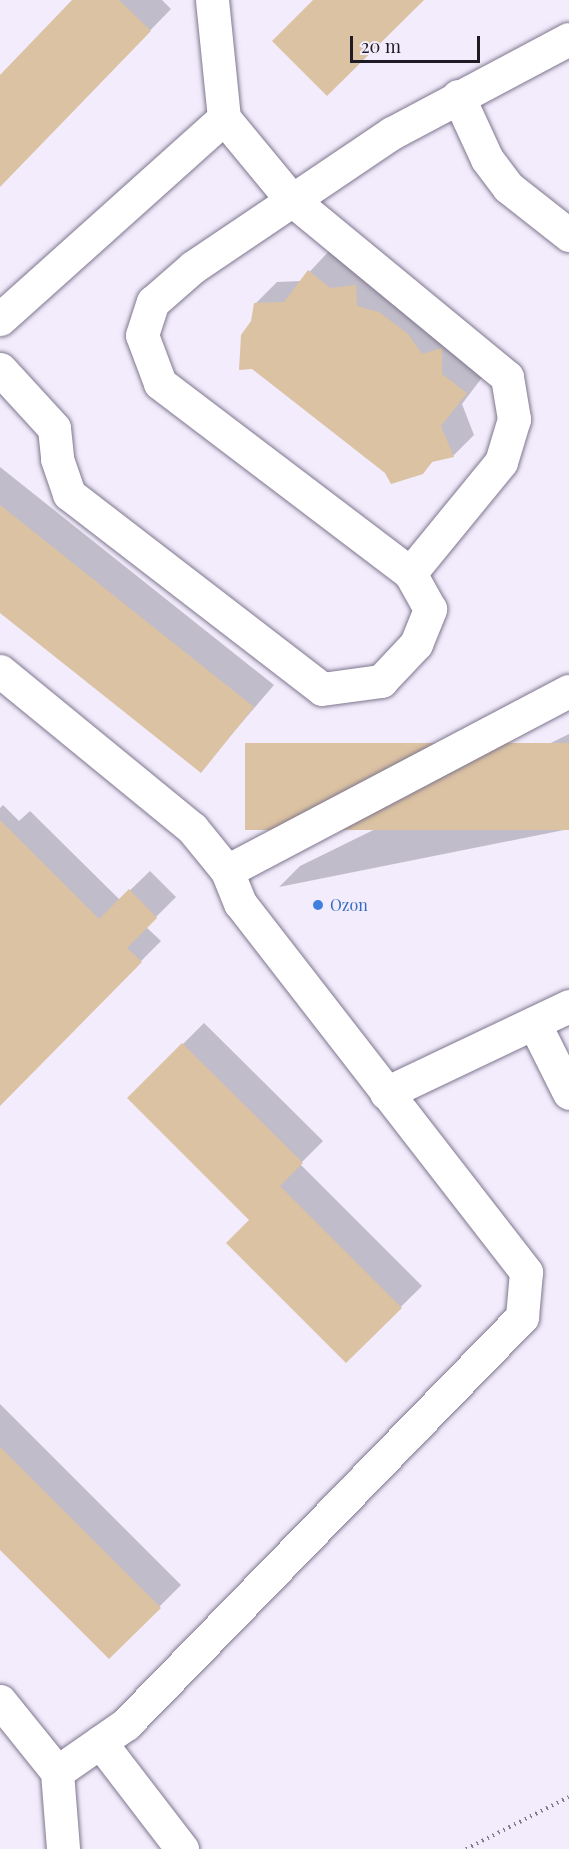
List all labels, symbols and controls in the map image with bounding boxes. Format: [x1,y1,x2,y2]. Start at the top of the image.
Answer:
scale bar [353,24,484,62]
text: 20 m [361,34,401,58]
place label: Ozon [330,895,368,915]
marker: Ozon [311,898,325,912]

